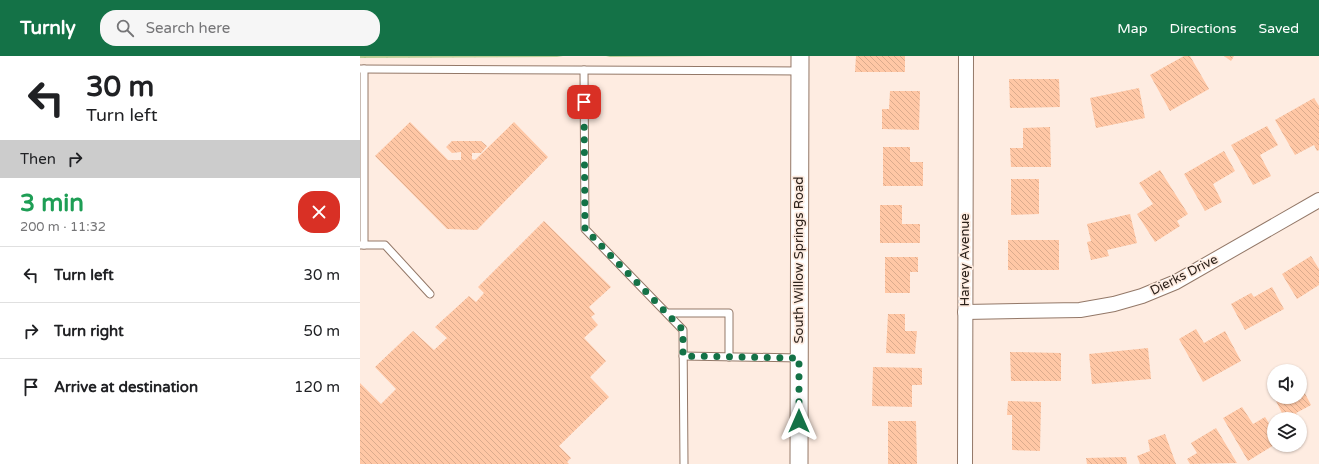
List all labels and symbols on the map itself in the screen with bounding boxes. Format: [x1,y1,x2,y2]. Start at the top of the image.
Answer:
pin [567,85,601,119]
street label: South Willow Springs Road [791,176,807,344]
street label: Harvey Avenue [957,213,973,307]
street label: Dierks Drive [1147,251,1221,299]
position arrow [778,400,820,442]

